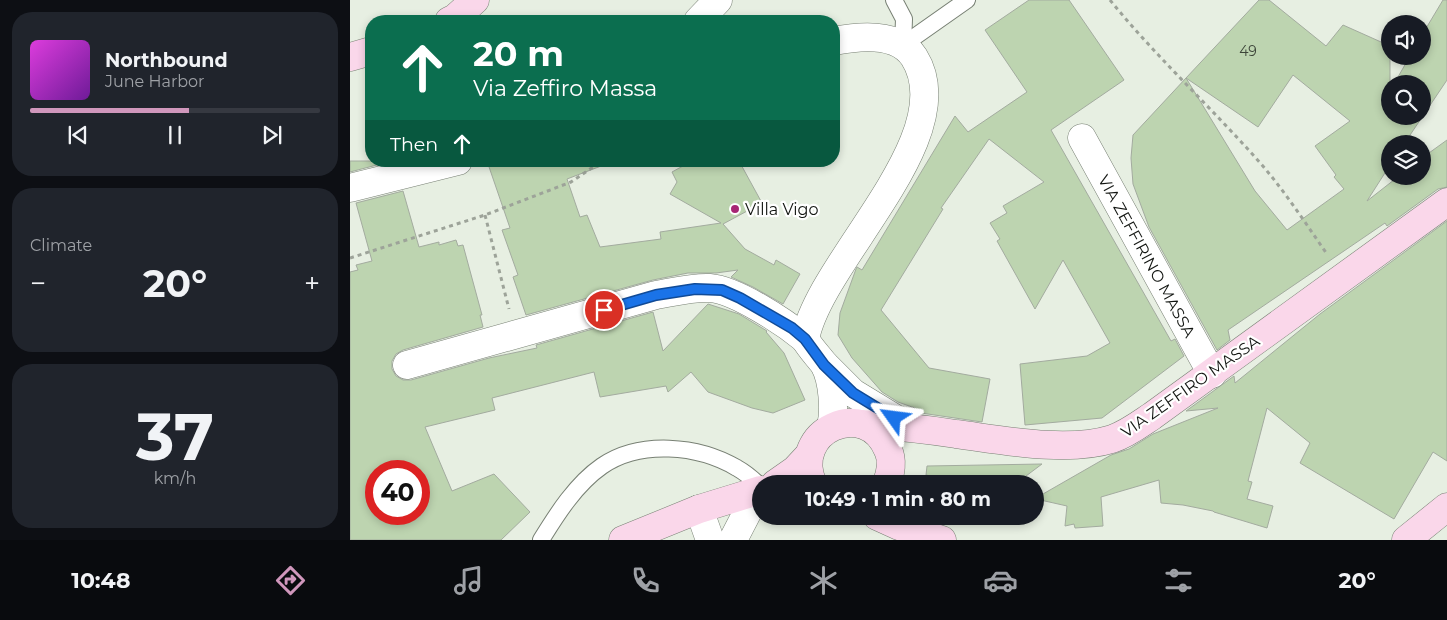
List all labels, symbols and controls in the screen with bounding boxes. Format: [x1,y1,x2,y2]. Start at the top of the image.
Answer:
map controls [1381,15,1431,185]
button: sound [1381,15,1431,65]
text: 20 m [473,32,564,75]
icon: ahead [390,35,455,100]
house number: 49 [1239,42,1257,60]
text: Northbound [105,49,228,72]
text: June Harbor [105,72,204,91]
text: Via Zeffiro Massa [473,75,657,102]
button: search [1381,75,1431,125]
icon: previous [64,121,92,149]
icon: pause [161,121,189,149]
icon: next [258,121,286,149]
icon: ahead [448,130,476,158]
text: Then [390,133,438,156]
button: layers [1381,135,1431,185]
street label: VIA ZEFFIRINO MASSA [1094,172,1199,341]
place label: Villa Vigo [745,200,819,219]
marker: Villa Vigo [729,203,741,215]
text: Climate [30,236,92,255]
text: 20° [143,260,207,307]
text: − [30,266,46,300]
text: + [304,266,320,300]
pin [583,289,625,331]
icon: arrive [590,296,618,324]
street label: VIA ZEFFIRO MASSA [1117,331,1264,441]
position arrow [867,391,919,443]
text: 37 [136,397,214,476]
speed limit sign: 40 [365,460,430,525]
text: km/h [154,469,196,488]
text: 10:49 · 1 min · 80 m [805,488,991,511]
icon: directions [273,563,308,598]
icon: music [451,563,486,598]
icon: phone [628,563,663,598]
icon: climate [806,563,841,598]
icon: car [983,563,1018,598]
icon: filters [1161,563,1196,598]
text: 10:48 [71,567,131,594]
text: 20° [1339,567,1376,594]

